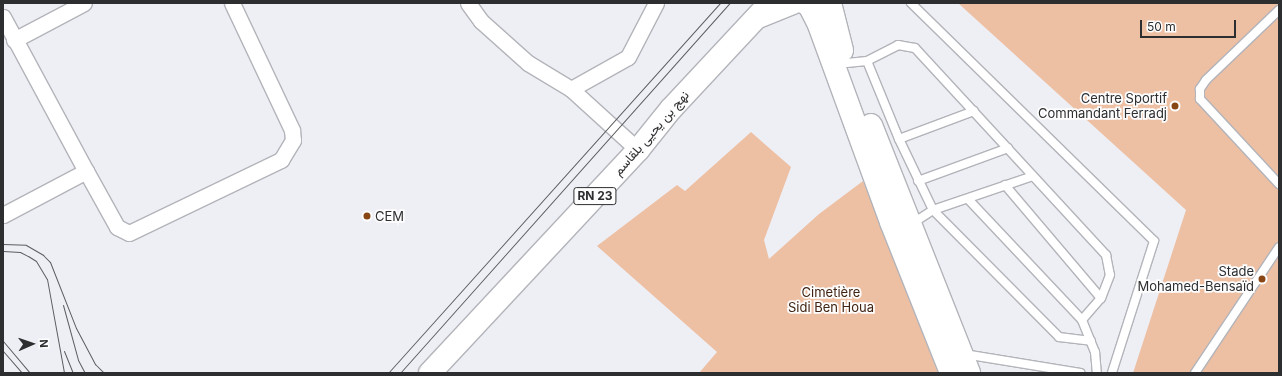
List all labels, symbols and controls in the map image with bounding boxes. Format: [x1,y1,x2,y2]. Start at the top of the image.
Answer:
scale bar [1142,12,1238,38]
text: 50 m [1147,19,1176,34]
street label: نهج بن يحيى بلقاسم [610,87,692,179]
place label: Centre Sportif Commandant Ferradj [1038,91,1167,122]
marker: Centre Sportif Commandant Ferradj [1170,101,1180,111]
road number: RN 23 [573,186,617,206]
place label: CEM [375,208,404,224]
marker: CEM [362,211,372,221]
place label: Stade Mohamed-Bensaïd [1138,264,1254,295]
marker: Stade Mohamed-Bensaïd [1257,274,1267,284]
park label: Cimetière Sidi Ben Houa [788,285,874,316]
north arrow [12,324,52,364]
text: N [37,339,51,348]

